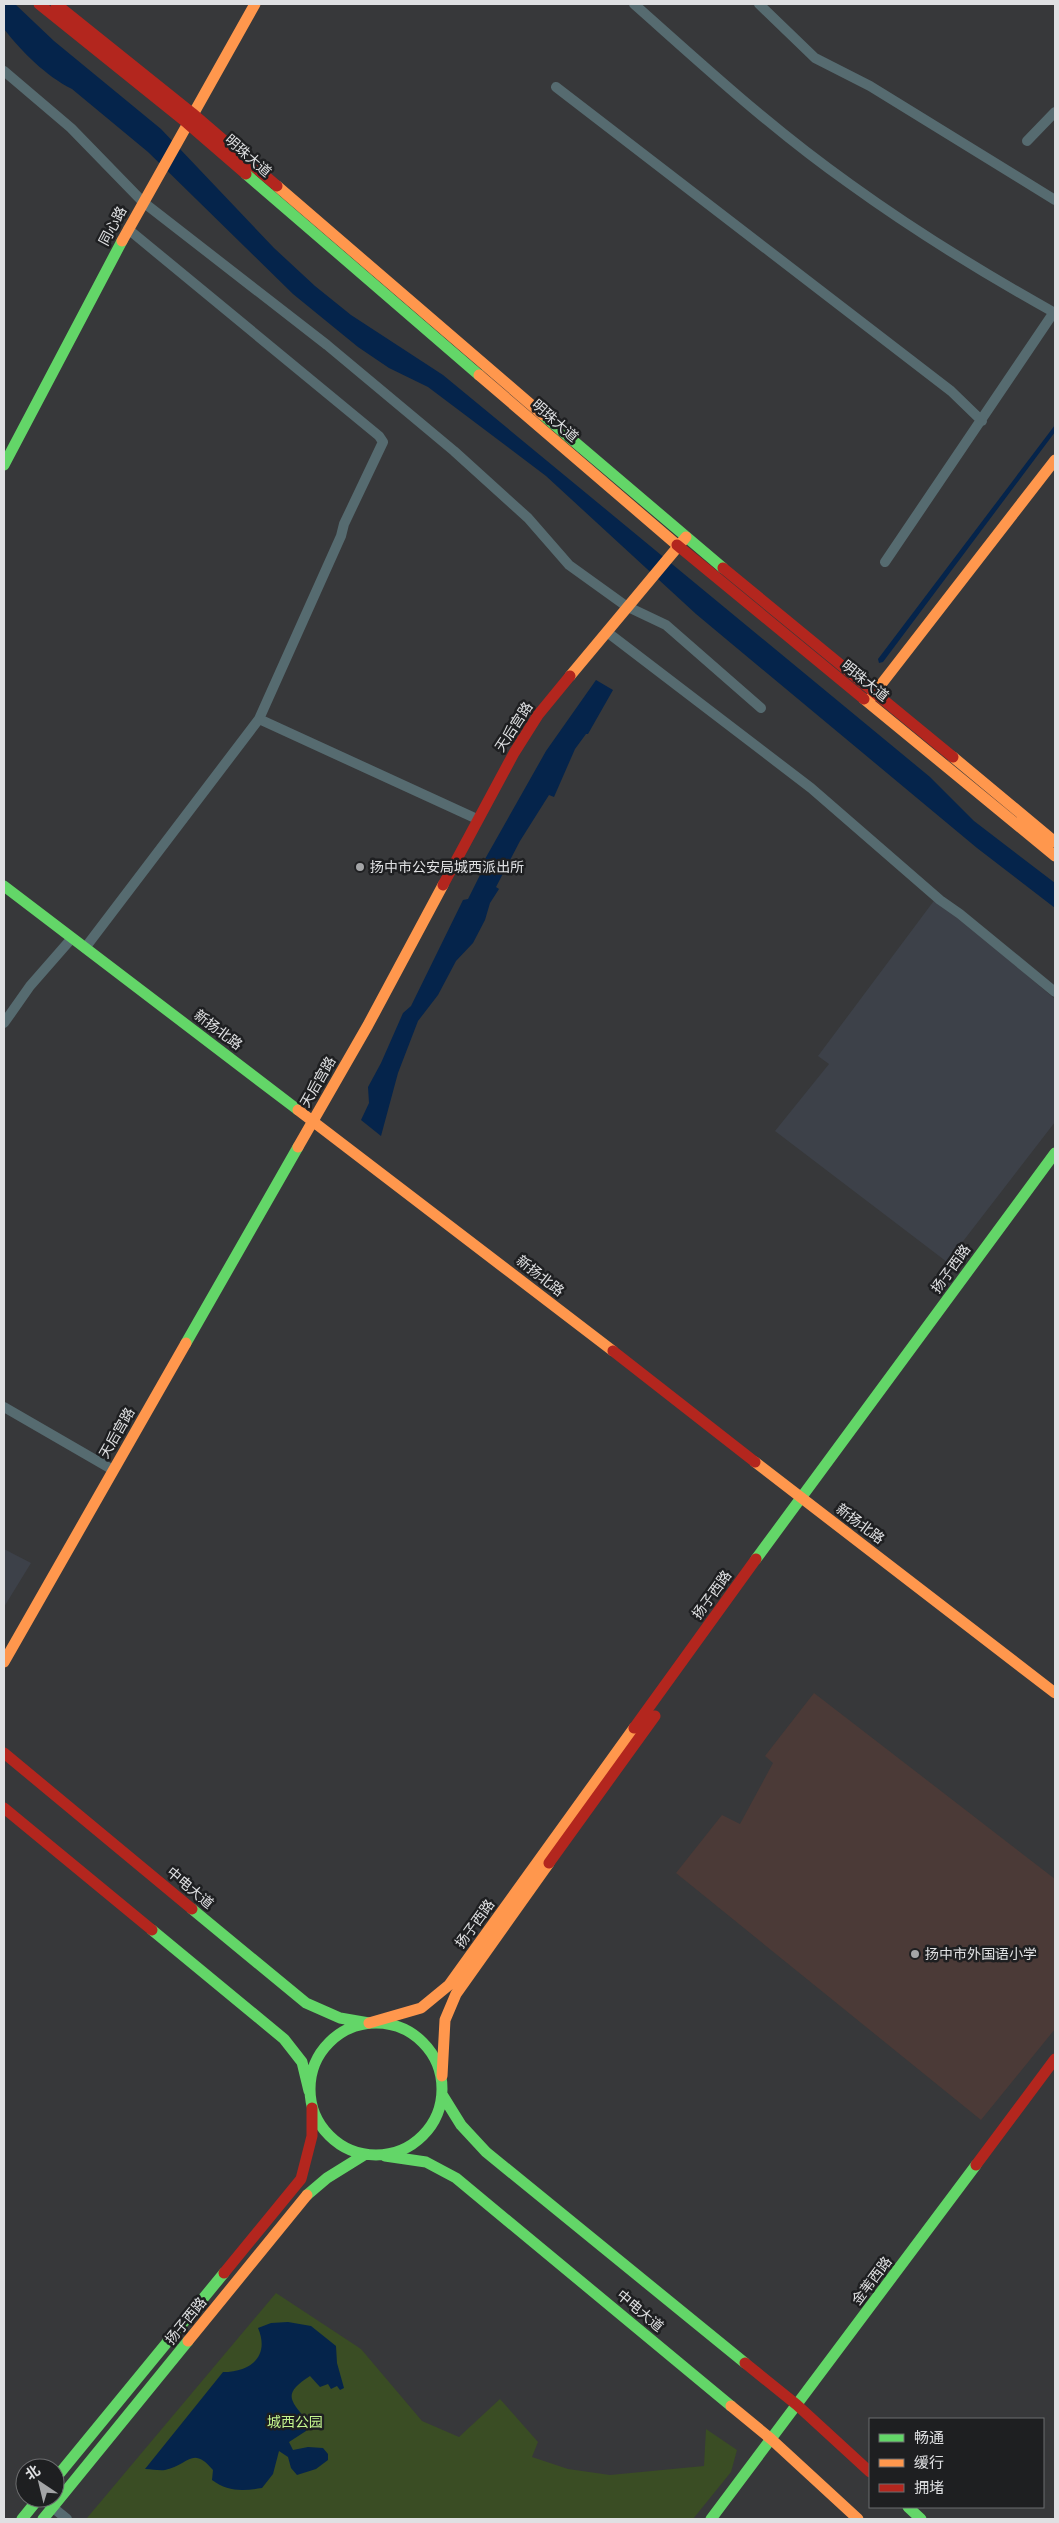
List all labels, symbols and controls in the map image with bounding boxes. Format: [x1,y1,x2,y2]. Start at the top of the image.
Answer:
street label: 明珠大道 [221,131,275,181]
street label: 同心路 [96,203,130,249]
street label: 明珠大道 [528,396,582,446]
street label: 明珠大道 [838,657,892,705]
street label: 天后宫路 [492,699,536,755]
place label: 扬中市公安局城西派出所 [370,859,524,876]
marker: 扬中市公安局城西派出所 [354,861,366,873]
street label: 新扬北路 [191,1006,245,1054]
street label: 天后宫路 [297,1054,339,1110]
street label: 扬子西路 [928,1241,974,1297]
street label: 新扬北路 [513,1252,567,1300]
street label: 天后宫路 [96,1405,138,1461]
street label: 新扬北路 [833,1500,887,1548]
street label: 扬子西路 [689,1567,735,1623]
street label: 中电大道 [163,1863,217,1913]
street label: 扬子西路 [452,1896,498,1952]
place label: 扬中市外国语小学 [925,1946,1037,1963]
marker: 扬中市外国语小学 [909,1948,921,1960]
street label: 金苇西路 [848,2254,896,2308]
street label: 中电大道 [613,2286,667,2336]
street label: 扬子西路 [162,2294,210,2348]
park label: 城西公园 [267,2414,323,2431]
legend [869,2418,1044,2508]
text: 畅通 [914,2429,944,2447]
text: 缓行 [914,2454,944,2472]
north arrow [15,2458,65,2508]
text: 北 [22,2462,43,2484]
text: 拥堵 [914,2479,944,2497]

